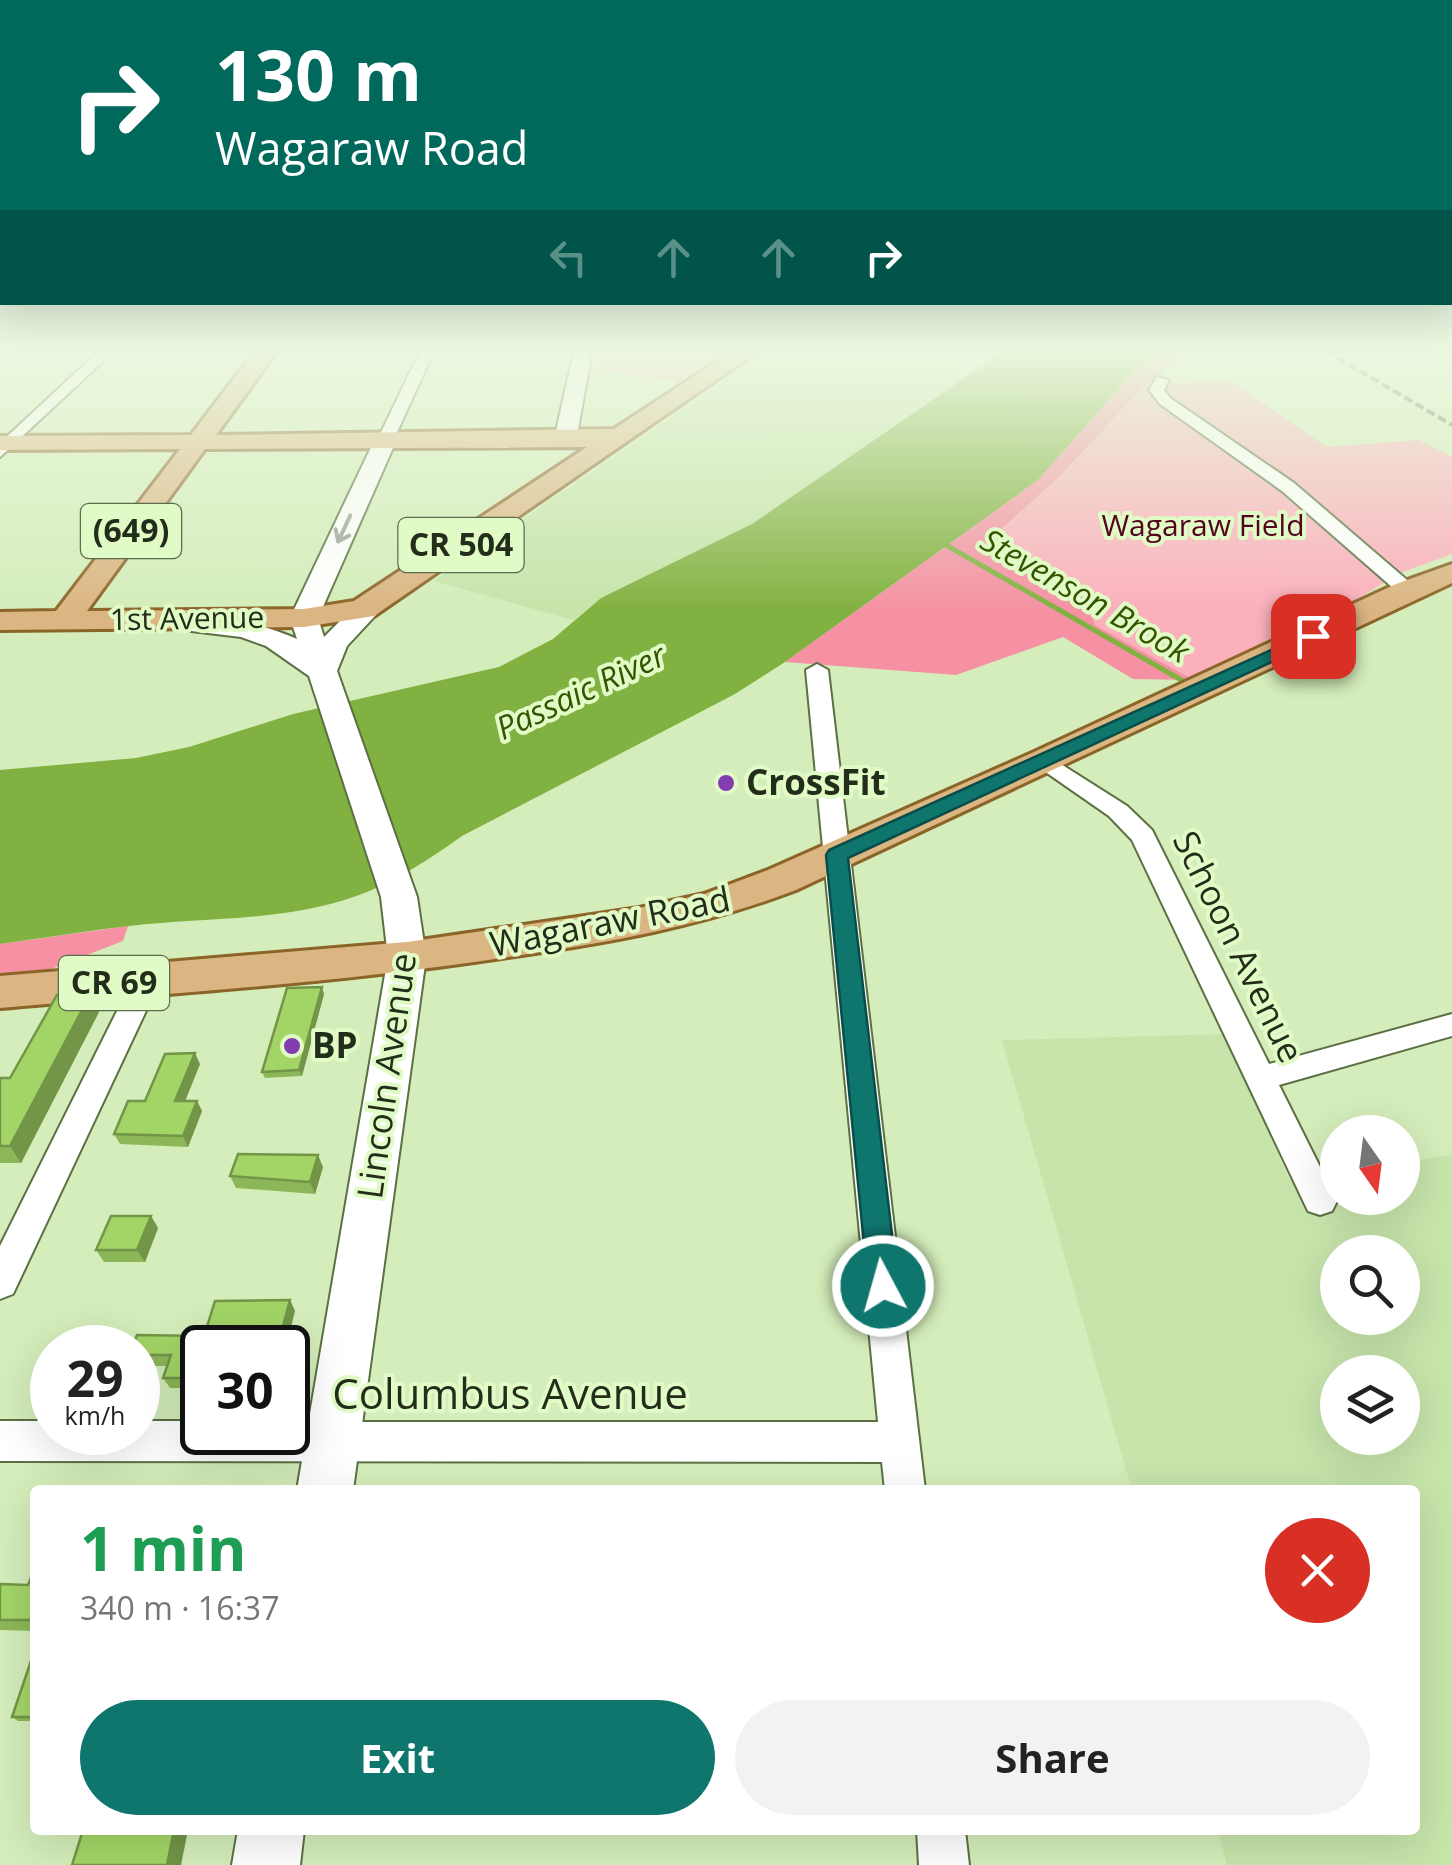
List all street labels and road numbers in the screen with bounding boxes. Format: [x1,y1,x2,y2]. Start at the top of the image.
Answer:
road number: (649) [81,504,181,558]
road number: CR 504 [398,518,524,572]
street label: 1st Avenue [109,596,265,639]
street label: Schoon Avenue [1163,823,1316,1070]
street label: Wagaraw Road [486,874,734,967]
street label: Lincoln Avenue [345,950,426,1202]
road number: CR 69 [59,956,169,1010]
street label: Columbus Avenue [332,1364,688,1421]

